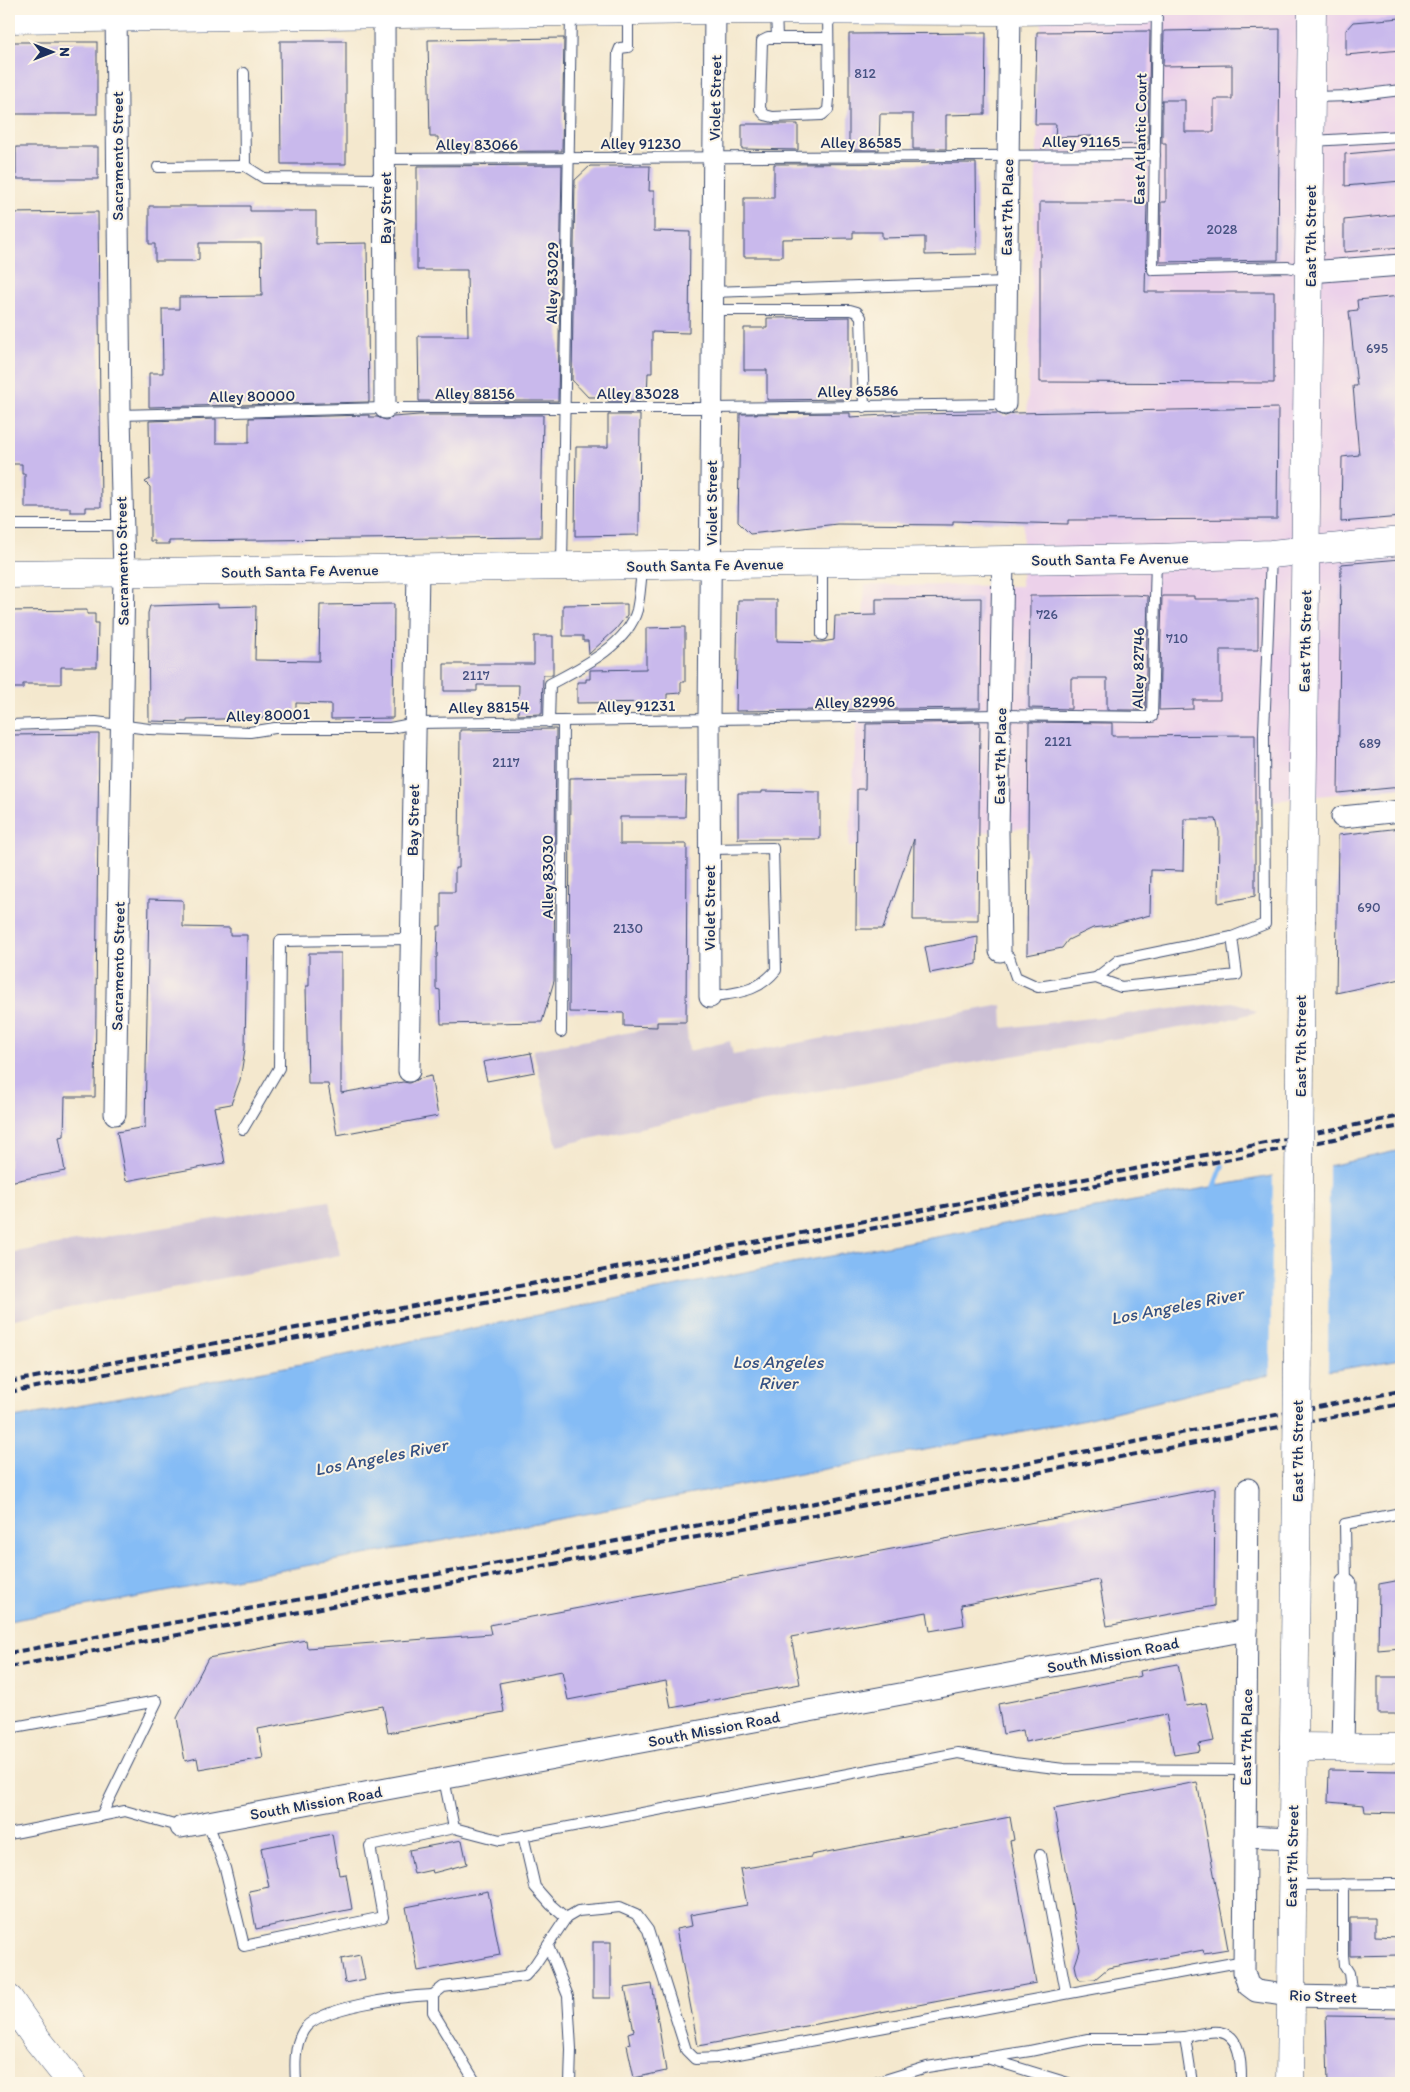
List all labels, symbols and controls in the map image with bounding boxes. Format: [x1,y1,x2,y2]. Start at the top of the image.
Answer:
north arrow [28,28,78,78]
text: N [56,47,73,57]
street label: Violet Street [705,55,725,141]
house number: 812 [854,65,876,82]
street label: East Atlantic Court [1129,73,1151,205]
street label: Sacramento Street [108,91,127,221]
street label: Alley 91165 [1042,132,1120,151]
street label: Alley 86585 [821,133,901,152]
street label: Alley 91230 [601,134,681,153]
street label: Alley 83066 [436,135,518,154]
street label: East 7th Place [997,158,1017,256]
street label: Bay Street [376,172,395,244]
street label: East 7th Street [1301,185,1320,287]
house number: 2028 [1206,221,1238,238]
street label: Alley 83029 [542,242,562,324]
house number: 695 [1366,340,1388,357]
street label: Alley 86586 [817,381,899,401]
street label: Alley 88156 [435,384,515,403]
street label: Alley 83028 [597,384,680,403]
street label: Alley 80000 [209,386,295,406]
street label: Violet Street [702,460,721,546]
street label: Sacramento Street [111,496,133,626]
street label: South Santa Fe Avenue [1031,548,1189,570]
street label: South Santa Fe Avenue [626,554,784,576]
street label: South Santa Fe Avenue [221,560,379,582]
street label: East 7th Street [1295,590,1315,692]
house number: 726 [1036,606,1058,623]
street label: Alley 82746 [1128,627,1148,709]
house number: 710 [1166,630,1188,647]
house number: 2117 [462,667,490,684]
street label: Alley 82996 [815,692,895,712]
street label: Alley 91231 [597,696,676,716]
street label: Alley 88154 [448,697,530,717]
street label: Alley 80001 [226,704,311,726]
street label: East 7th Place [990,707,1010,805]
house number: 2121 [1044,733,1072,750]
house number: 689 [1359,735,1381,752]
house number: 2117 [492,754,520,771]
street label: Bay Street [403,784,423,856]
street label: Alley 83030 [538,835,557,919]
street label: Violet Street [700,865,719,951]
house number: 690 [1357,899,1381,916]
street label: Sacramento Street [107,901,129,1031]
house number: 2130 [613,920,643,937]
street label: East 7th Street [1291,995,1310,1097]
water label: Los Angeles River [1109,1282,1247,1330]
water label: Los Angeles River [732,1351,825,1394]
street label: East 7th Street [1288,1400,1307,1502]
water label: Los Angeles River [313,1433,451,1481]
street label: South Mission Road [1045,1633,1181,1677]
street label: East 7th Place [1236,1688,1256,1786]
street label: South Mission Road [646,1707,782,1751]
street label: South Mission Road [248,1782,384,1824]
street label: East 7th Street [1282,1805,1302,1907]
street label: Rio Street [1289,1985,1357,2007]

